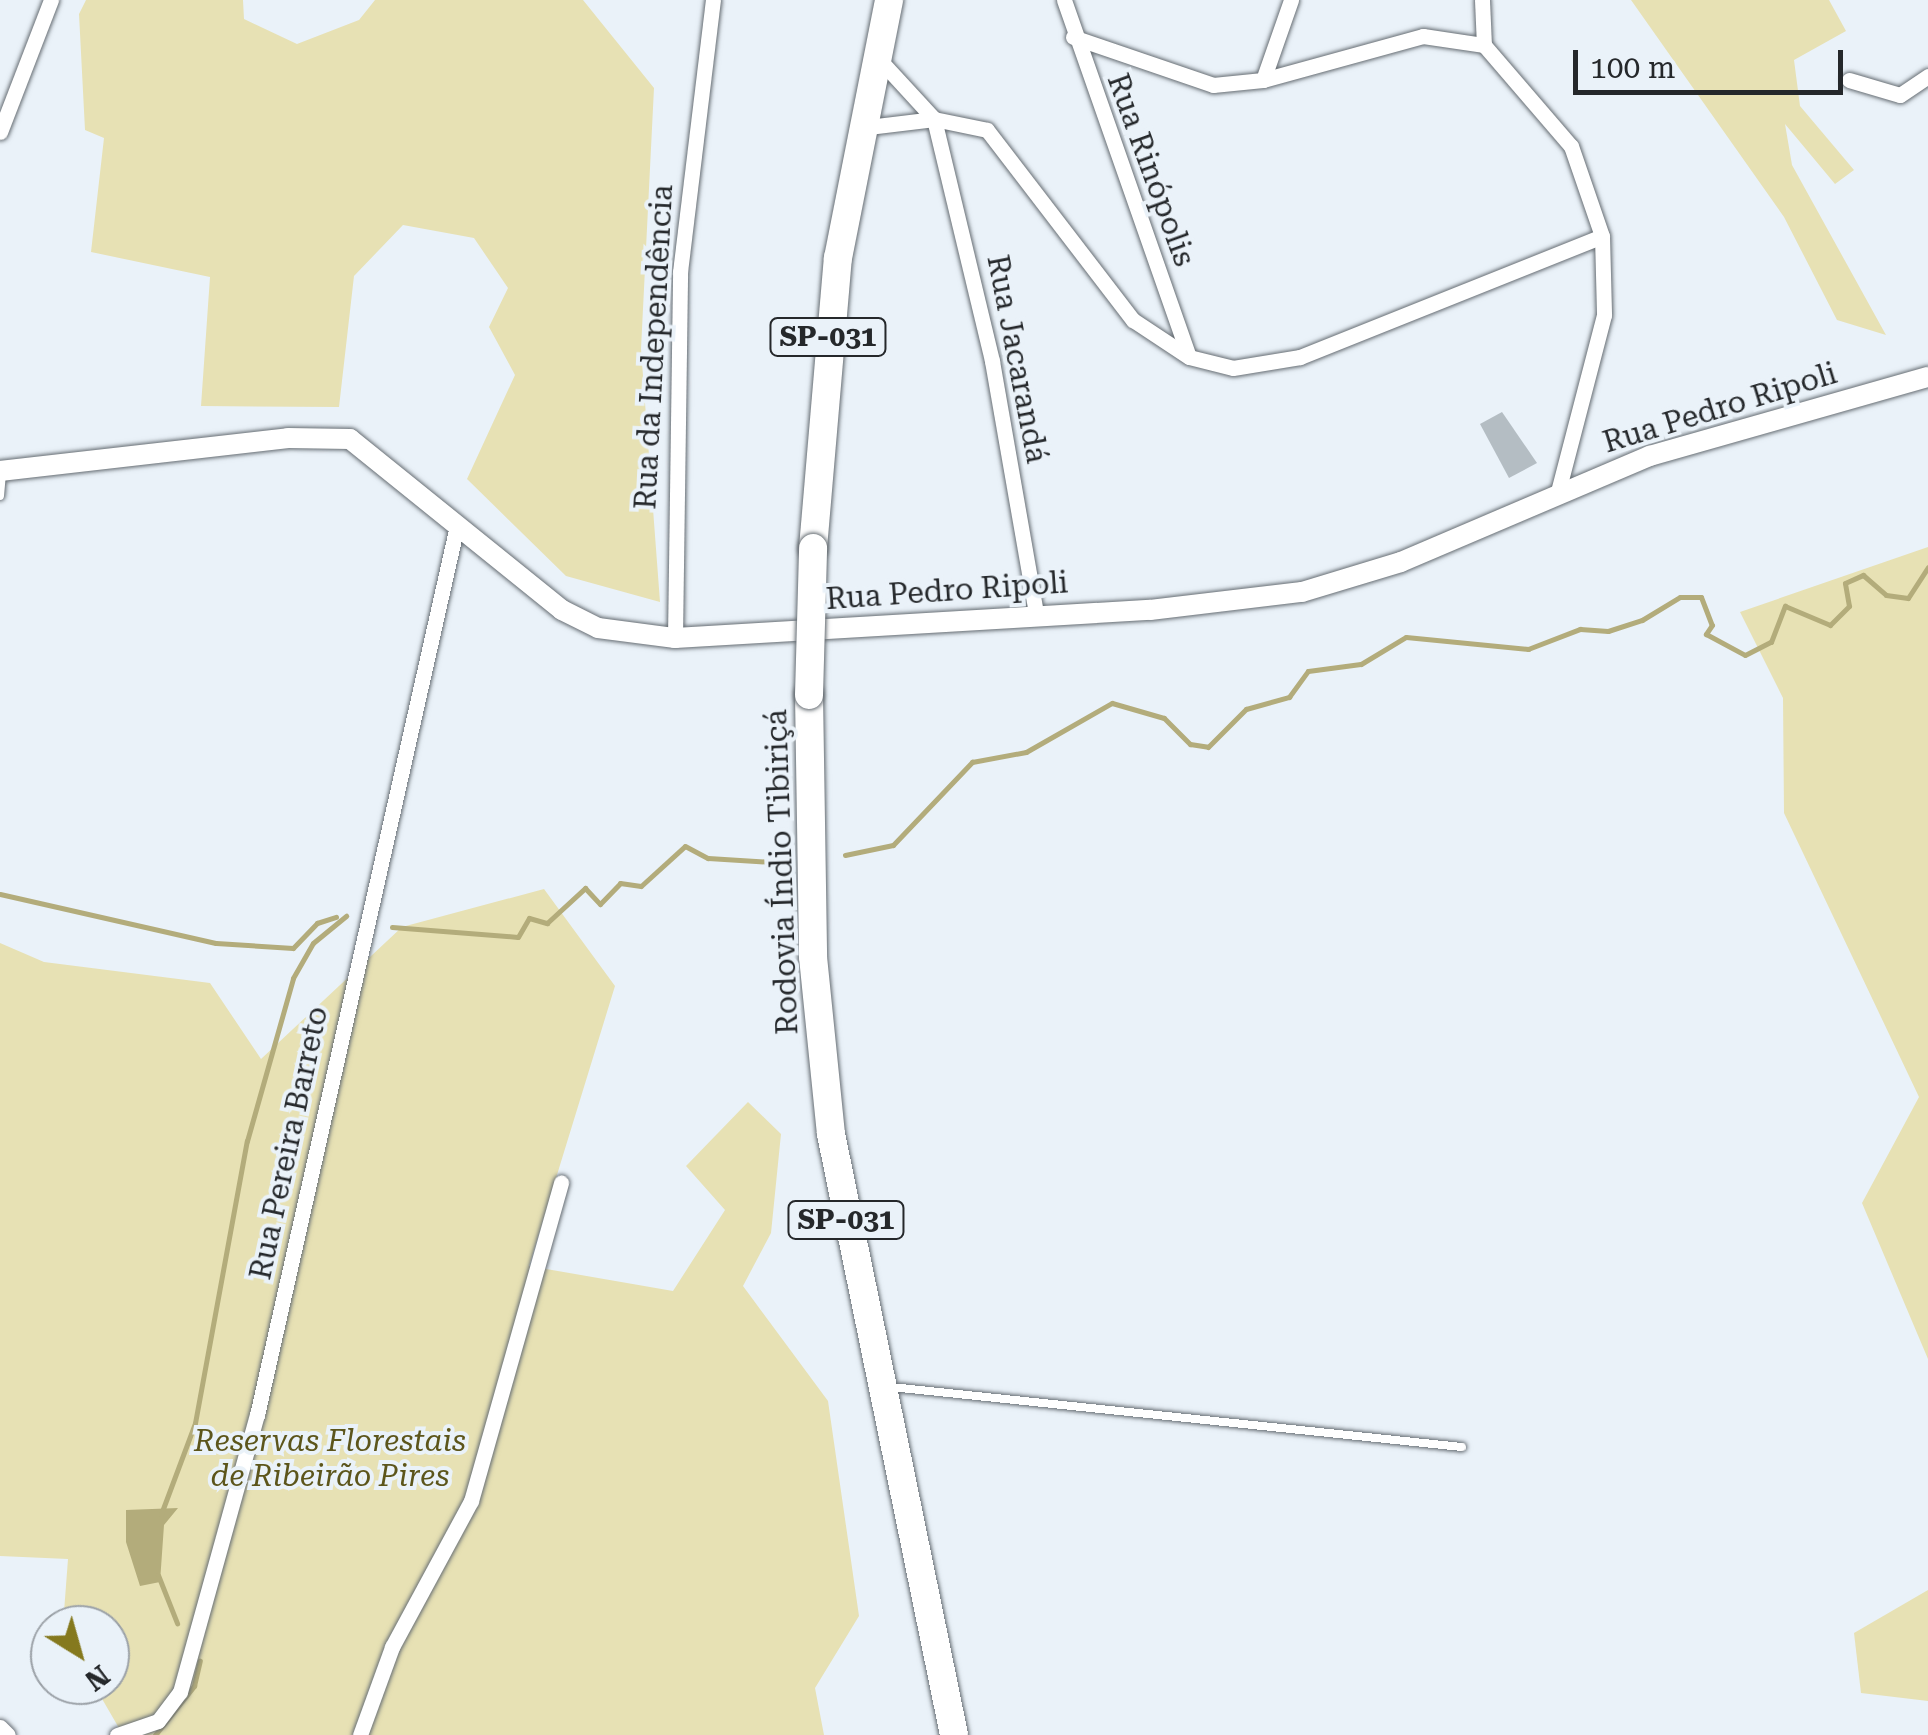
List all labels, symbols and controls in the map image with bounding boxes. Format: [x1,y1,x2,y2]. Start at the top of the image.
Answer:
scale bar [1578,30,1848,92]
text: 100 m [1590,50,1675,85]
street label: Rua Rinópolis [1099,69,1203,271]
street label: Rua da Independência [628,184,680,510]
street label: Rua Jacarandá [979,252,1055,466]
road number: SP-031 [768,314,888,360]
street label: Rua Pedro Ripoli [1599,355,1841,461]
street label: Rua Pedro Ripoli [825,565,1069,617]
street label: Rodovia Índio Tibiriçá [758,709,806,1035]
street label: Rua Pereira Barreto [242,1003,336,1283]
road number: SP-031 [786,1197,906,1243]
park label: Reservas Florestais de Ribeirão Pires [194,1423,466,1494]
north arrow [30,1605,130,1705]
text: N [79,1658,116,1697]

